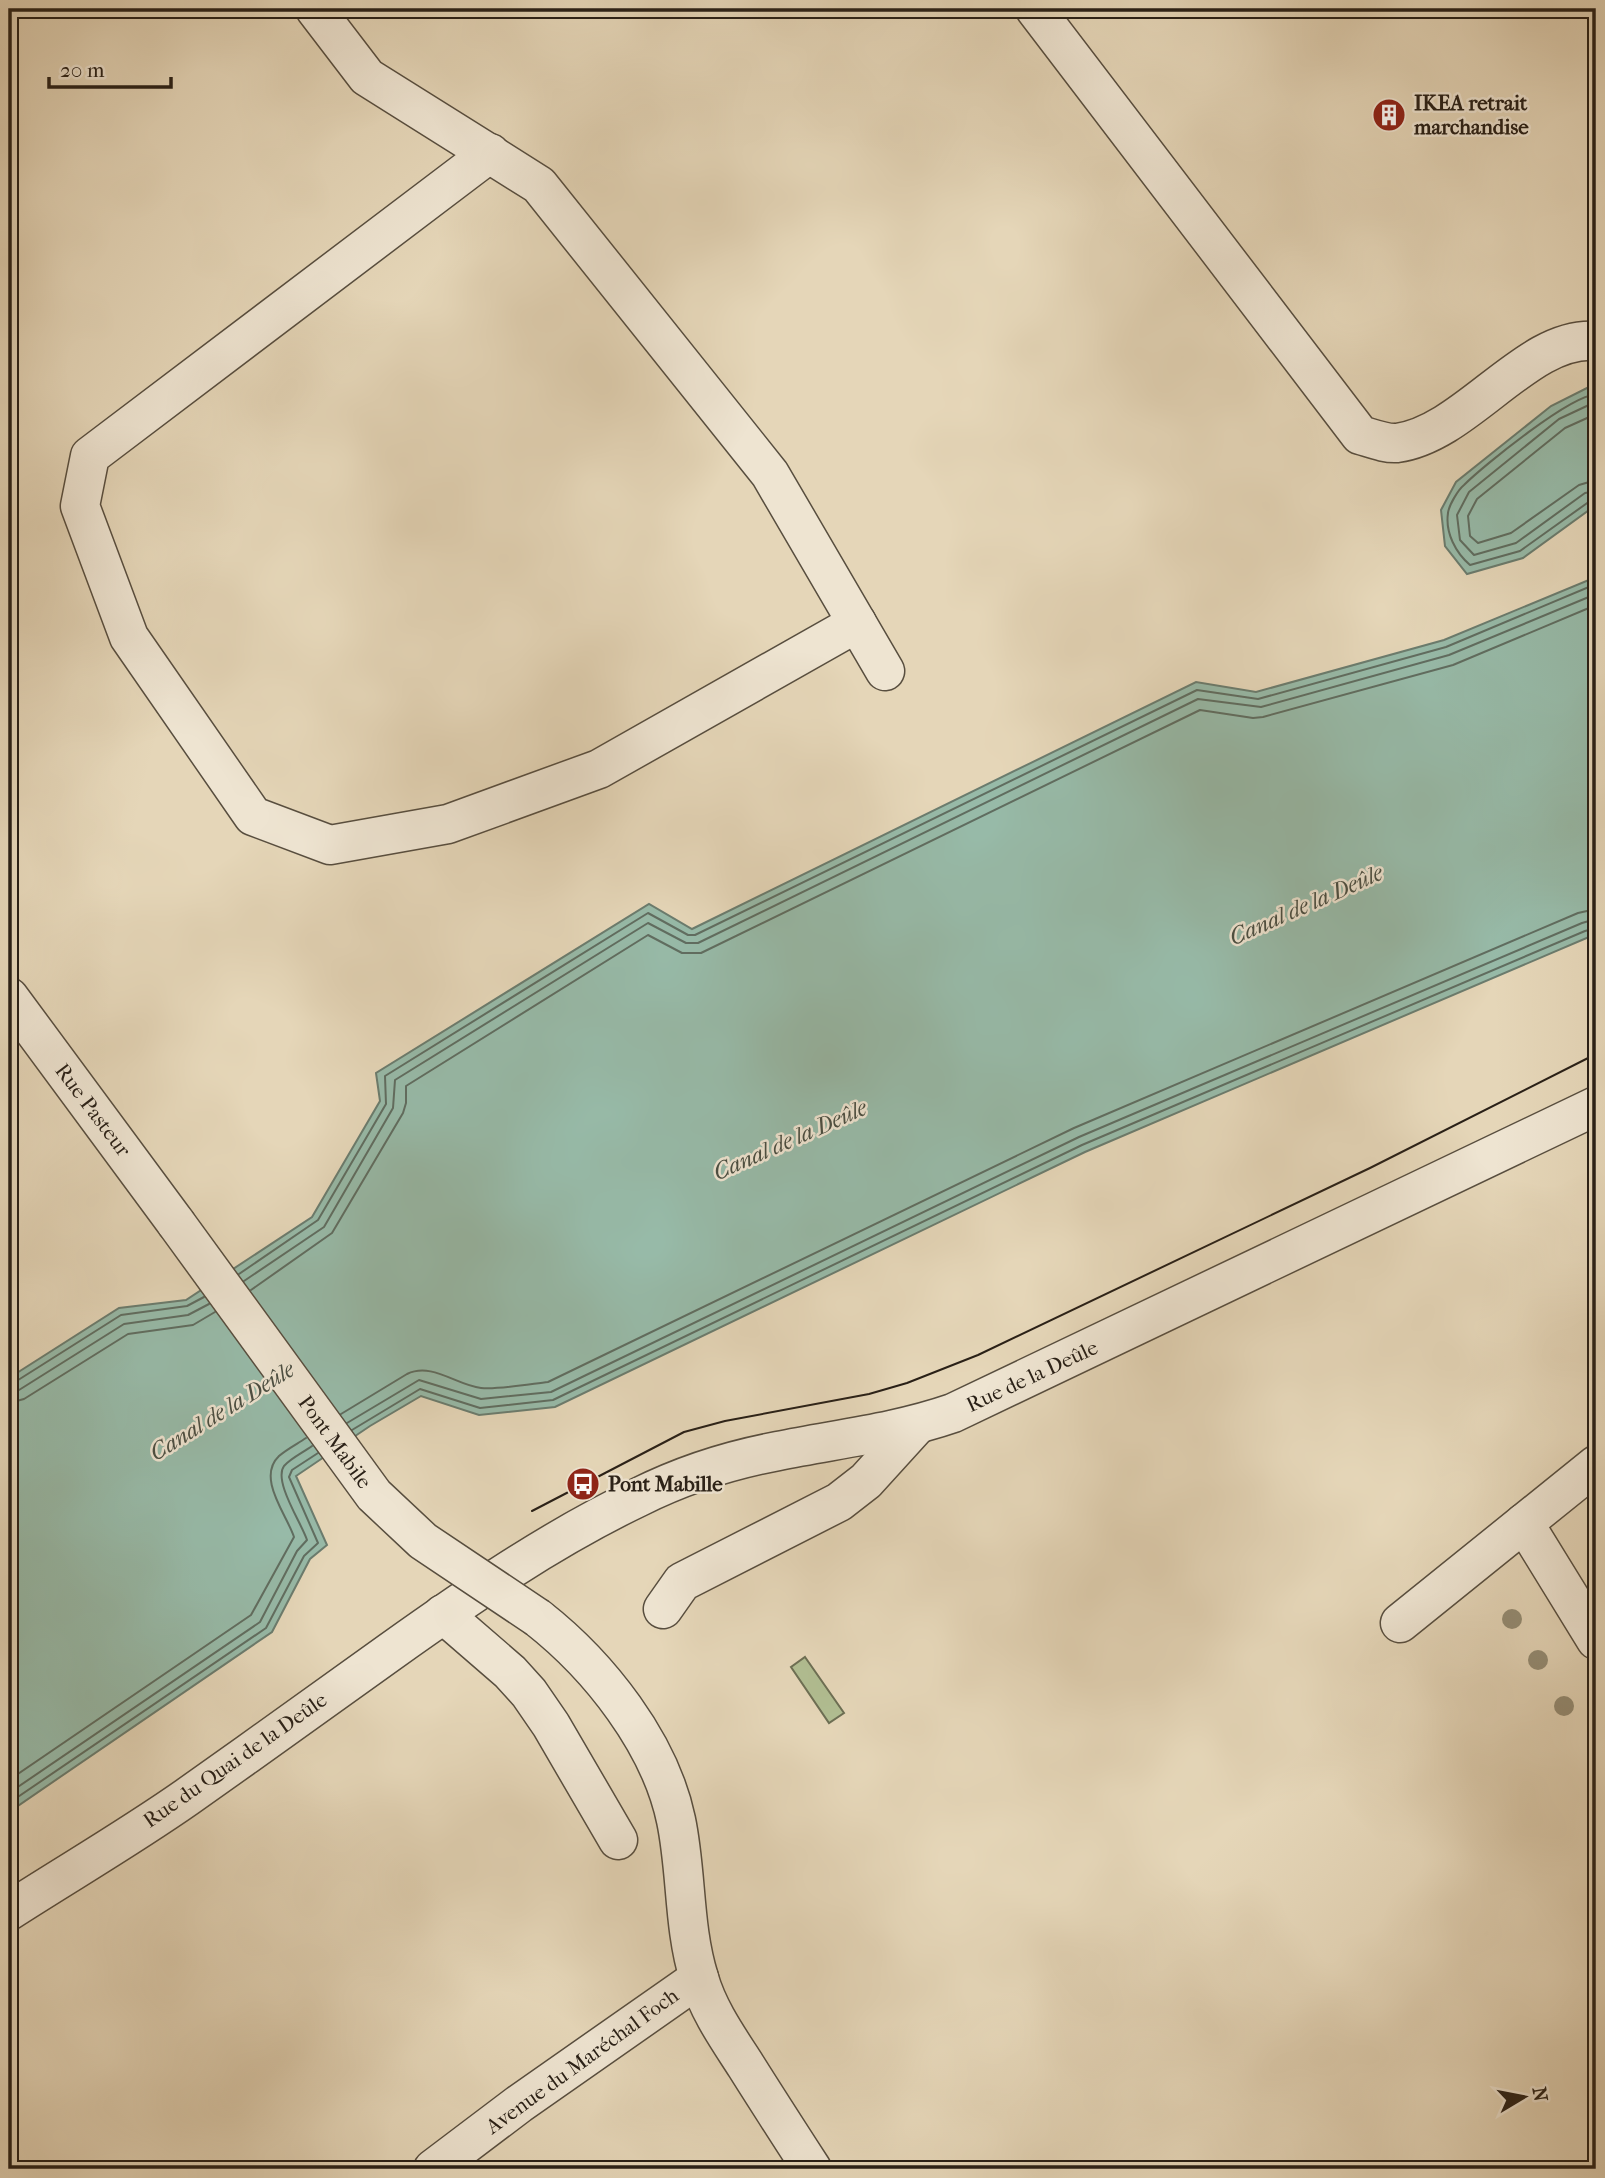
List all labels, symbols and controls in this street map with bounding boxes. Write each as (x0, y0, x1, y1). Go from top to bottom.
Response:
scale bar (49, 46, 172, 90)
text: 20 m (60, 58, 105, 82)
place label: IKEA retrait marchandise (1413, 91, 1529, 139)
building icon: IKEA retrait marchandise (1370, 96, 1408, 134)
water label: Canal de la Deûle (1225, 859, 1388, 951)
street label: Rue Pasteur (50, 1059, 136, 1161)
water label: Canal de la Deûle (709, 1094, 872, 1186)
street label: Rue de la Deûle (962, 1335, 1102, 1417)
water label: Canal de la Deûle (145, 1355, 300, 1466)
street label: Pont Mabile (293, 1391, 377, 1493)
bus stop icon: Pont Mabille (564, 1465, 602, 1503)
place label: Pont Mabille (608, 1472, 723, 1496)
street label: Rue du Quai de la Deûle (139, 1688, 331, 1832)
street label: Avenue du Maréchal Foch (480, 1983, 683, 2139)
north arrow (1490, 2062, 1560, 2132)
text: N (1528, 2085, 1552, 2104)

